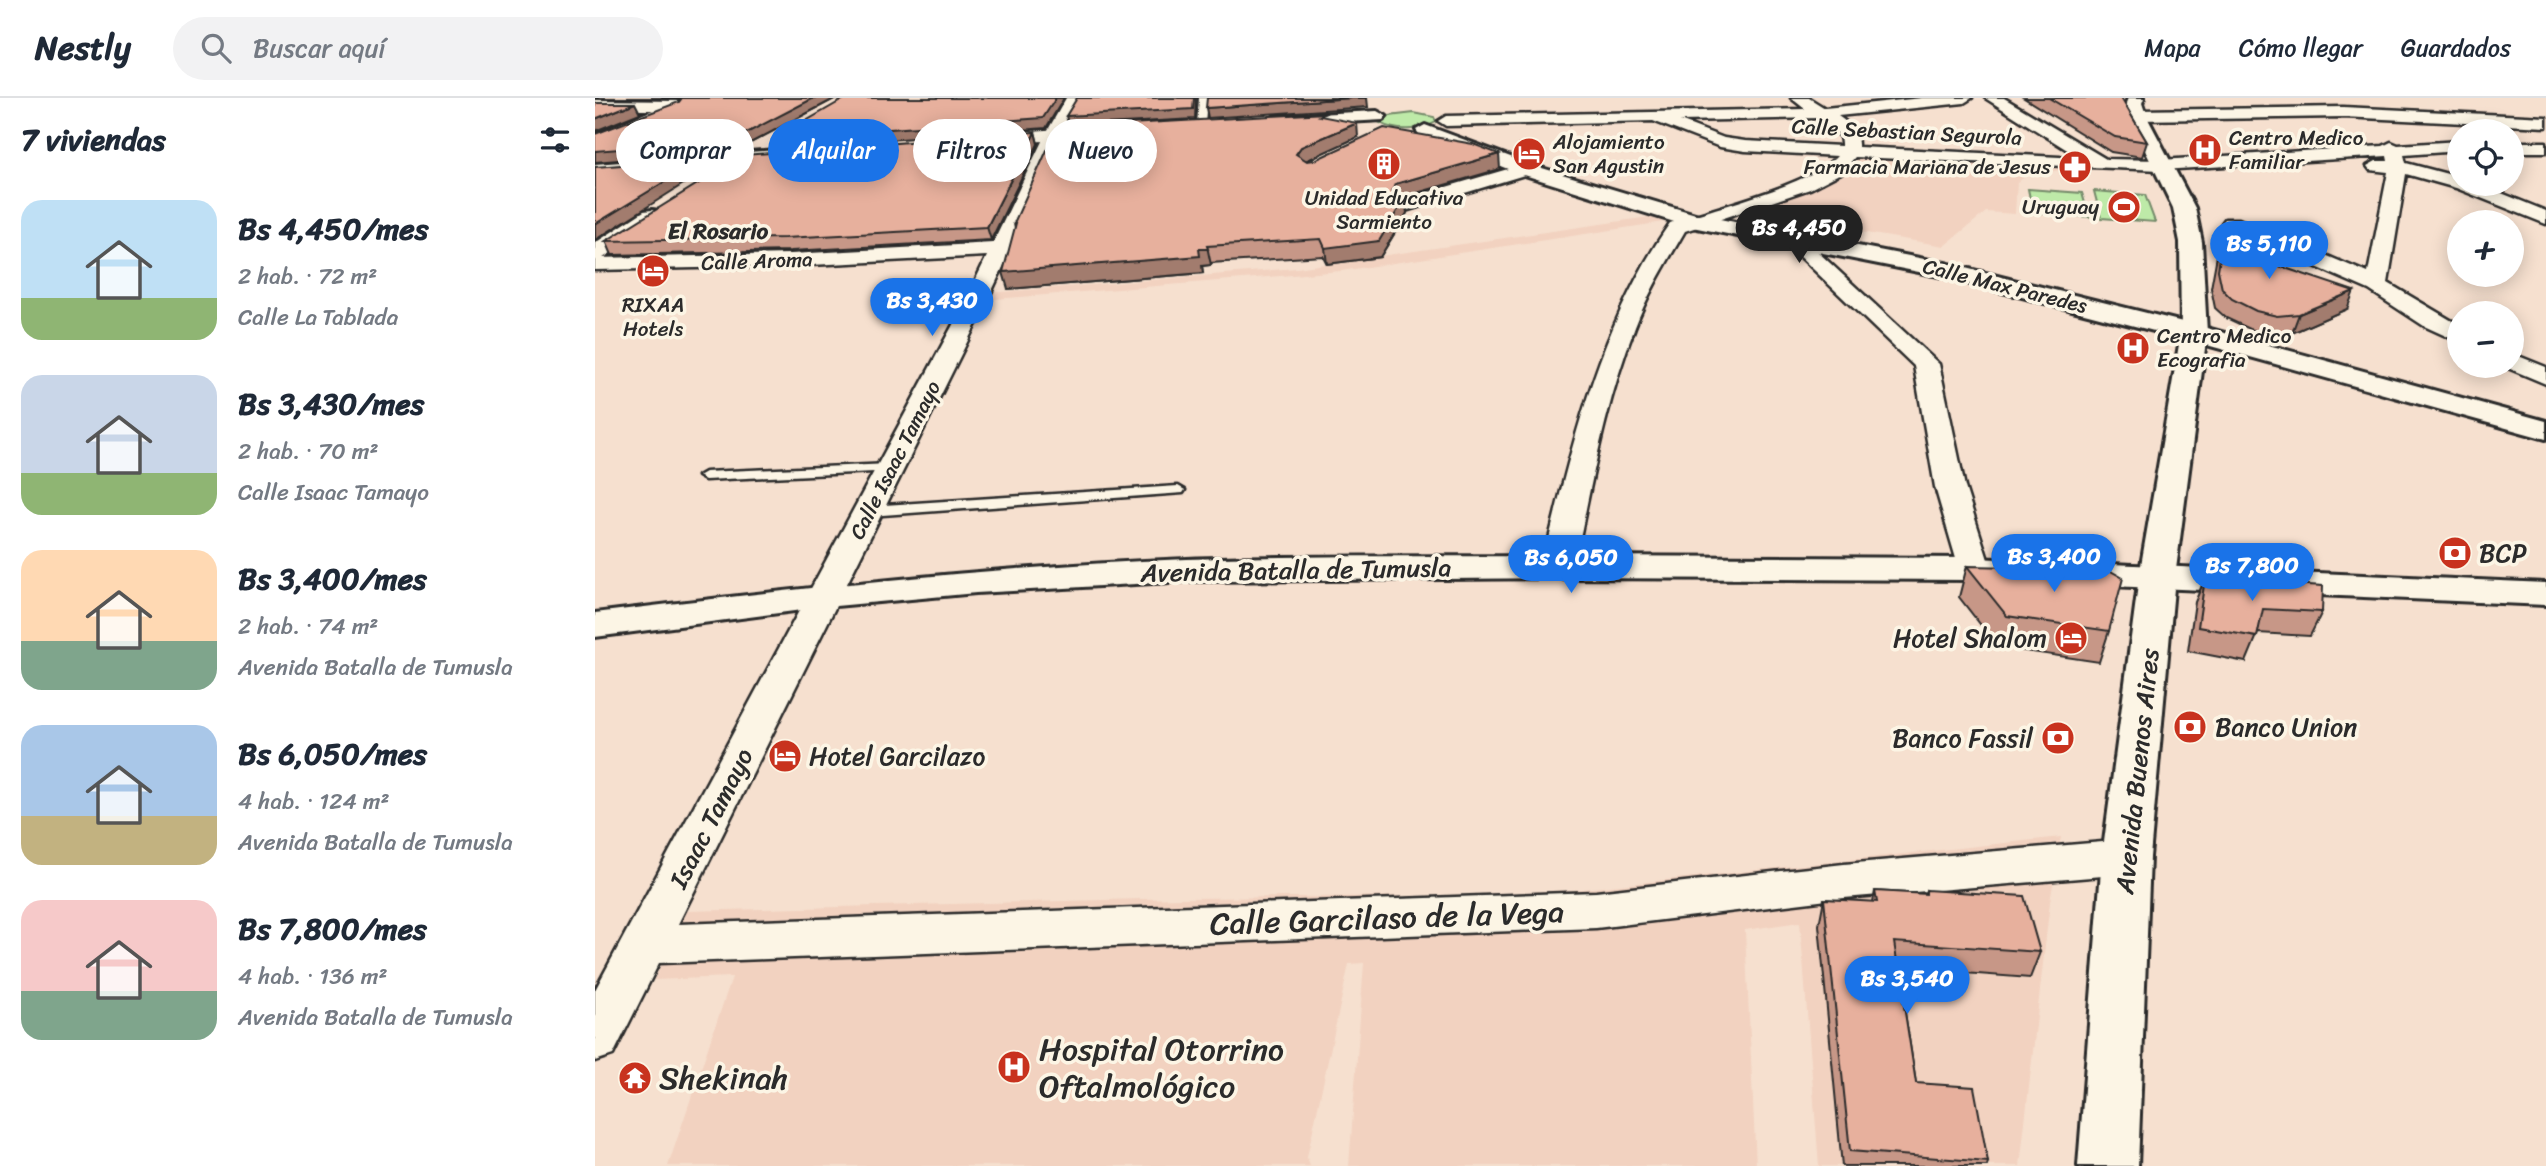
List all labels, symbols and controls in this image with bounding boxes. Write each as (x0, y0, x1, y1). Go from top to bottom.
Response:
search box (173, 17, 663, 80)
text: Nestly (35, 19, 131, 77)
text: Buscar aquí (253, 25, 386, 71)
text: Mapa (2144, 27, 2201, 69)
text: Cómo llegar (2239, 27, 2363, 69)
text: Guardados (2401, 27, 2511, 69)
icon: search (197, 29, 235, 67)
street label: Calle Sebastian Segurola (1791, 107, 2023, 157)
text: 7 viviendas (21, 113, 166, 167)
chip: Comprar (616, 119, 754, 182)
chip: Alquilar (768, 119, 899, 182)
chip: Filtros (913, 119, 1031, 182)
chip: Nuevo (1045, 119, 1157, 182)
place label: Centro Medico Familiar (2229, 119, 2364, 181)
map controls (2447, 119, 2524, 378)
button: locate (2447, 119, 2524, 196)
icon: filters (536, 121, 574, 159)
place label: Alojamiento San Agustin (1552, 123, 1665, 185)
hospital icon: Centro Medico Familiar (2186, 131, 2224, 169)
hotel icon: Alojamiento San Agustin (1510, 135, 1548, 173)
building icon: Unidad Educativa Sarmiento (1365, 145, 1403, 183)
place label: Farmacia Mariana de Jesus (1804, 148, 2051, 186)
pharmacy icon: Farmacia Mariana de Jesus (2056, 148, 2094, 186)
place label: Unidad Educativa Sarmiento (1305, 179, 1464, 241)
place label: Uruguay (2022, 188, 2099, 226)
sports icon: Uruguay (2105, 188, 2143, 226)
text: Bs 4,450/mes (238, 202, 429, 256)
pin: Bs 4,450 (1727, 206, 1871, 265)
text: Bs 4,450 (1752, 207, 1846, 248)
button: + (2447, 210, 2524, 287)
district label: El Rosario (668, 211, 769, 252)
pin: Bs 5,110 (2197, 222, 2341, 281)
text: Bs 5,110 (2226, 223, 2312, 264)
icon: home (77, 228, 161, 312)
street label: Calle Aroma (701, 240, 814, 282)
street label: Calle Max Paredes (1919, 247, 2092, 325)
hotel icon: RIXAA Hotels (634, 252, 672, 290)
text: 2 hab. · 72 m² (238, 256, 377, 297)
pin: Bs 3,430 (860, 278, 1004, 338)
text: Bs 3,430 (886, 280, 978, 321)
place label: RIXAA Hotels (622, 286, 684, 348)
text: Calle La Tablada (238, 297, 398, 338)
button: − (2447, 301, 2524, 378)
place label: Centro Medico Ecografia (2157, 317, 2292, 379)
hospital icon: Centro Medico Ecografia (2114, 329, 2152, 367)
street label: Calle Isaac Tamayo (839, 373, 952, 546)
text: Bs 3,430/mes (238, 377, 424, 431)
icon: home (77, 403, 161, 487)
text: 2 hab. · 70 m² (238, 431, 379, 472)
text: Calle Isaac Tamayo (238, 472, 429, 513)
place label: BCP (2479, 530, 2527, 576)
pin: Bs 3,400 (1982, 534, 2126, 594)
bank icon: BCP (2436, 534, 2474, 572)
pin: Bs 6,050 (1499, 536, 1643, 595)
text: Bs 3,400 (2007, 536, 2101, 577)
text: Bs 6,050 (1524, 537, 1618, 578)
street label: Avenida Batalla de Tumusla (1139, 544, 1452, 596)
pin: Bs 7,800 (2180, 544, 2324, 603)
text: Bs 7,800 (2205, 545, 2299, 586)
text: Bs 3,400/mes (238, 552, 427, 606)
icon: home (77, 578, 161, 662)
text: 2 hab. · 74 m² (238, 606, 378, 647)
place label: Hotel Shalom (1893, 615, 2047, 661)
hotel icon: Hotel Shalom (2052, 619, 2090, 657)
street label: Avenida Buenos Aires (2101, 645, 2173, 897)
text: Avenida Batalla de Tumusla (238, 647, 513, 688)
place label: Banco Union (2215, 704, 2357, 750)
bank icon: Banco Union (2171, 708, 2209, 746)
place label: Banco Fassil (1892, 715, 2034, 761)
bank icon: Banco Fassil (2039, 719, 2077, 757)
text: Bs 6,050/mes (238, 727, 427, 781)
place label: Hotel Garcilazo (809, 733, 985, 779)
hotel icon: Hotel Garcilazo (766, 737, 804, 775)
street label: Isaac Tamayo (655, 739, 766, 897)
icon: home (77, 753, 161, 837)
text: 4 hab. · 124 m² (238, 781, 390, 822)
text: Avenida Batalla de Tumusla (238, 822, 513, 863)
street label: Calle Garcilaso de la Vega (1209, 883, 1565, 953)
text: Bs 7,800/mes (238, 902, 427, 956)
icon: home (77, 928, 161, 1012)
text: 4 hab. · 136 m² (238, 956, 388, 997)
pin: Bs 3,540 (1835, 956, 1979, 1016)
text: Bs 3,540 (1861, 958, 1953, 999)
text: Avenida Batalla de Tumusla (238, 997, 513, 1038)
place label: Hospital Otorrino Oftalmológico (1039, 1021, 1284, 1115)
hospital icon: Hospital Otorrino Oftalmológico (995, 1048, 1033, 1086)
place label: Shekinah (659, 1050, 788, 1107)
temple icon: Shekinah (616, 1059, 654, 1097)

